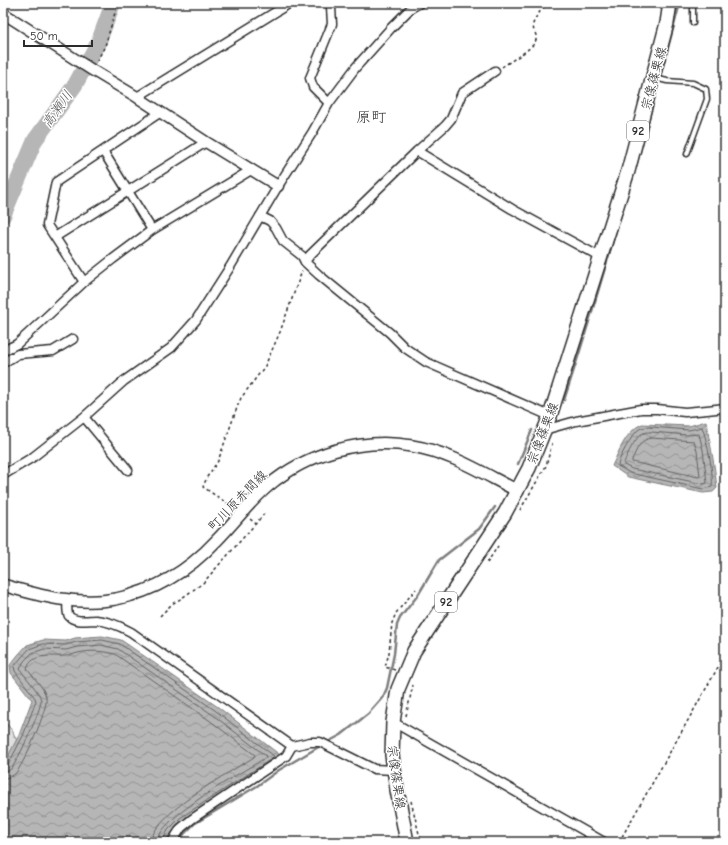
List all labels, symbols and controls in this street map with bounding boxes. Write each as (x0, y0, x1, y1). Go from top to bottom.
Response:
scale bar (24, 22, 92, 48)
text: 50 m (30, 29, 58, 43)
street label: 宗像篠栗線 (638, 44, 669, 111)
water label: 高瀬川 (38, 87, 76, 131)
district label: 原町 (356, 108, 387, 126)
road number: 92 (627, 121, 649, 141)
street label: 宗像篠栗線 (524, 399, 561, 466)
street label: 町川原赤間線 (205, 466, 271, 534)
road number: 92 (435, 592, 457, 612)
street label: 宗像篠栗線 (385, 744, 409, 811)

